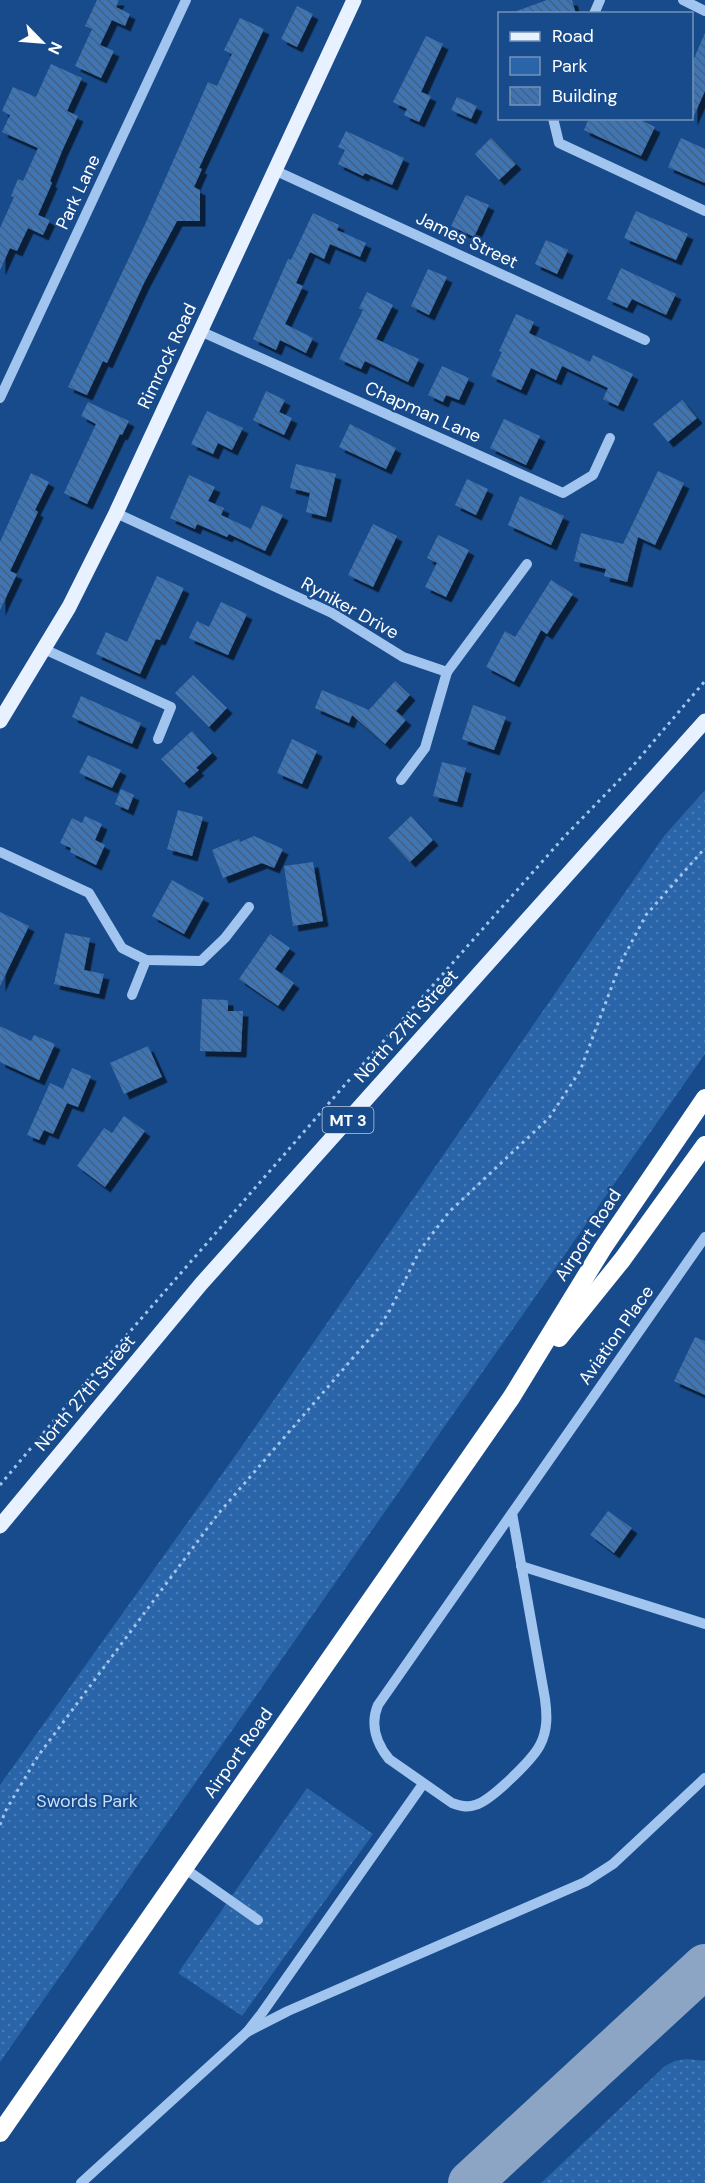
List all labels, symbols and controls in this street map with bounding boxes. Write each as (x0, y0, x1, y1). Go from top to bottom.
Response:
north arrow (12, 12, 72, 72)
legend (498, 12, 693, 120)
text: Road (552, 24, 594, 48)
text: N (43, 38, 67, 58)
text: Park (552, 54, 588, 78)
text: Building (552, 84, 617, 108)
street label: Park Lane (50, 151, 106, 233)
street label: James Street (412, 206, 522, 274)
street label: Rimrock Road (132, 299, 202, 413)
street label: Chapman Lane (361, 376, 485, 448)
street label: Ryniker Drive (297, 571, 403, 645)
street label: North 27th Street (349, 964, 463, 1088)
road number: MT 3 (322, 1107, 374, 1133)
street label: Airport Road (549, 1184, 627, 1286)
street label: Aviation Place (573, 1280, 659, 1390)
street label: North 27th Street (29, 1330, 141, 1456)
street label: Airport Road (198, 1703, 278, 1803)
park label: Swords Park (36, 1789, 138, 1813)

